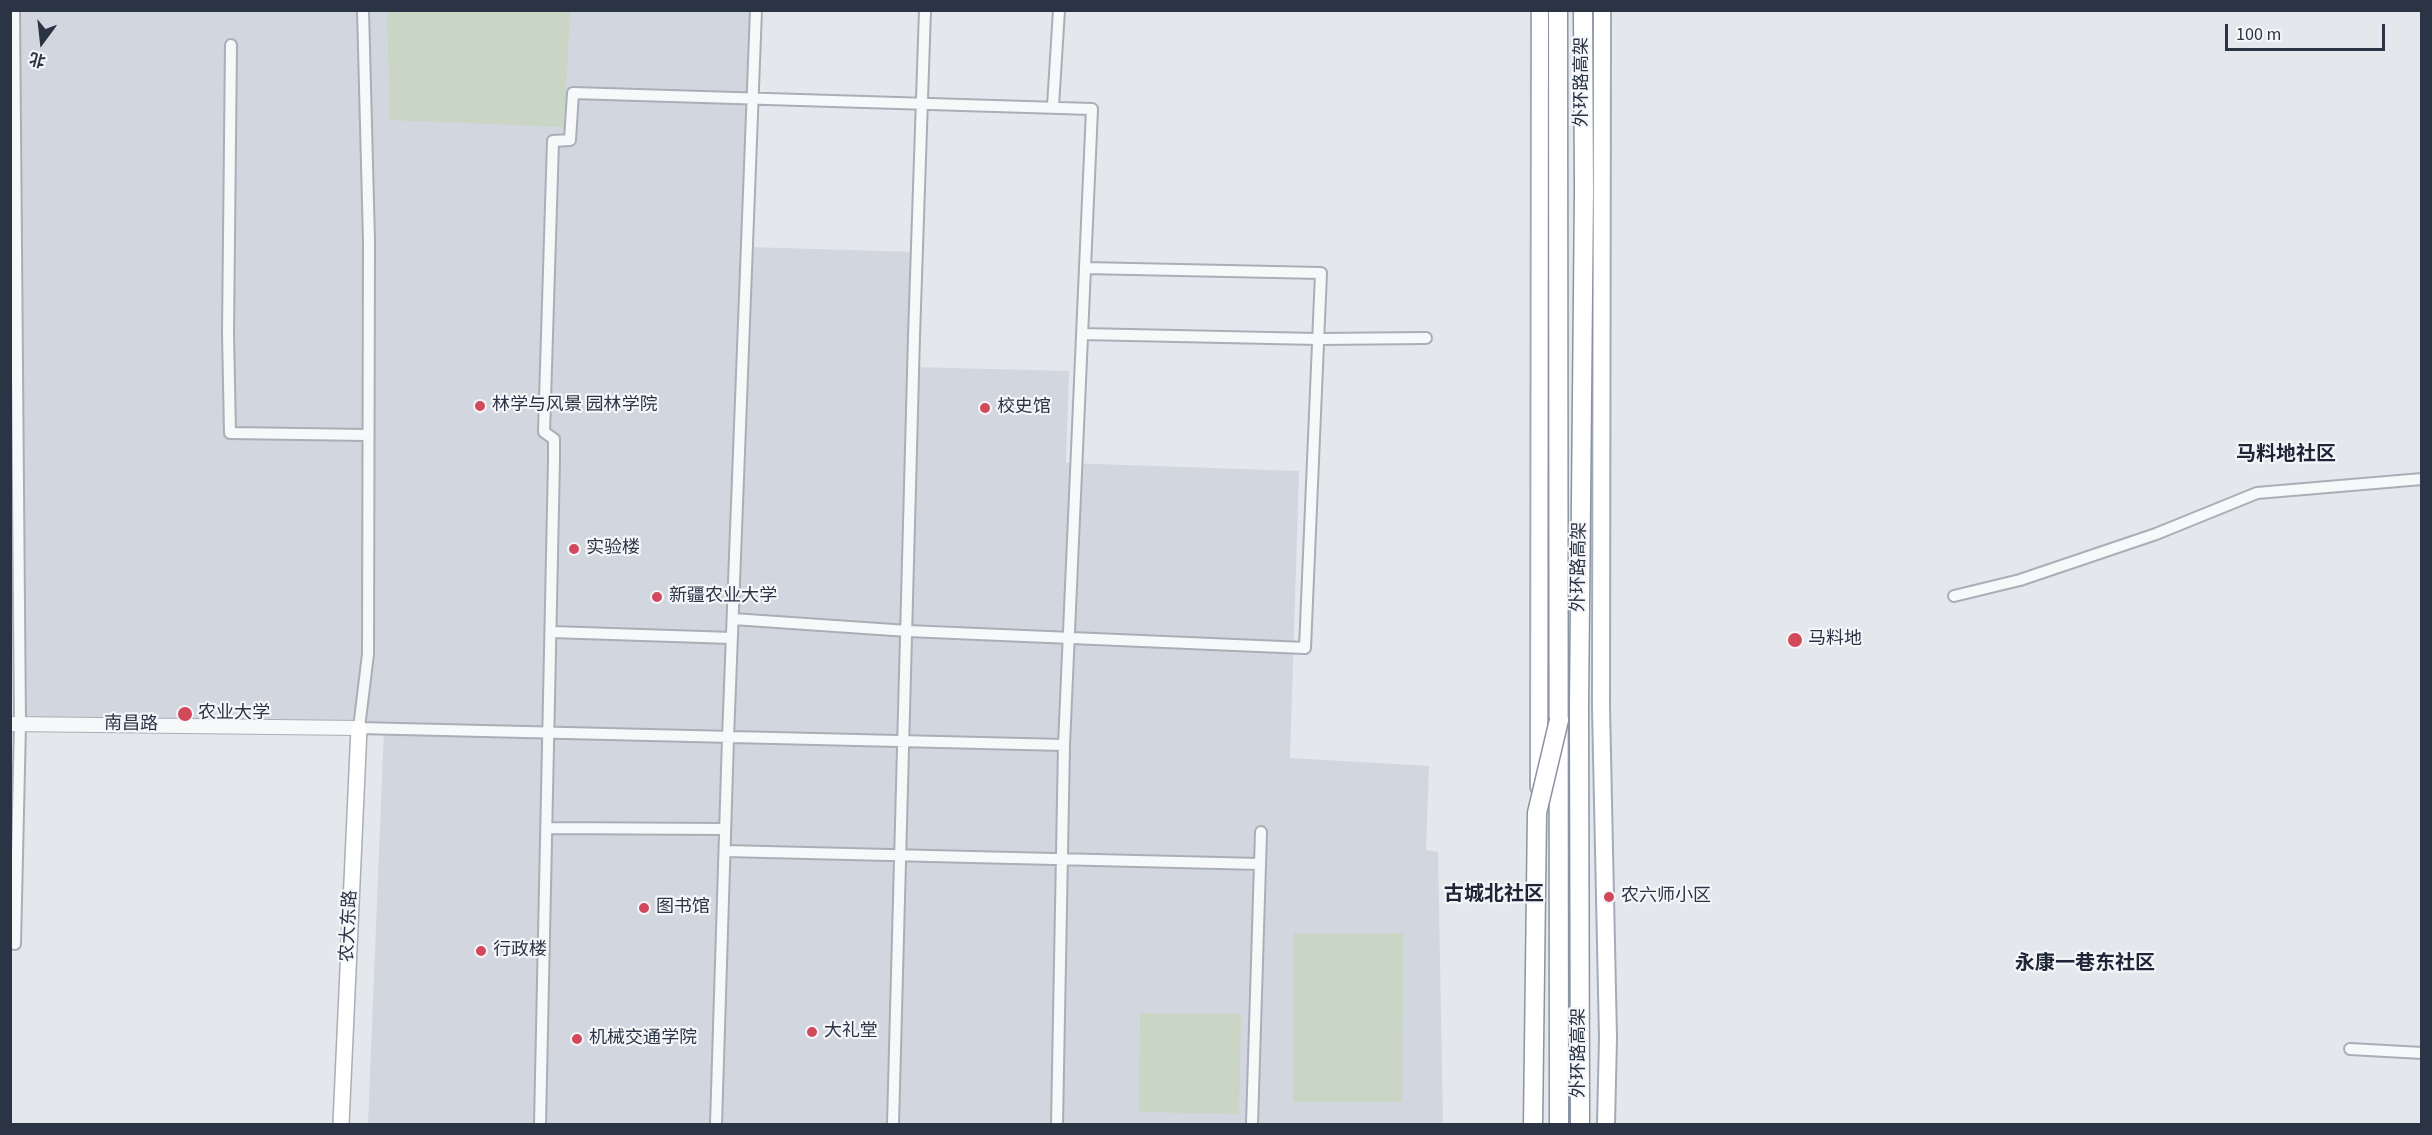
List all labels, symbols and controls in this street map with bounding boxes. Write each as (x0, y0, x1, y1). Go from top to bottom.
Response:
north arrow (12, 12, 72, 72)
scale bar (2228, 12, 2388, 50)
text: 100 m (2236, 22, 2281, 47)
street label: 外环路高架 (1572, 37, 1594, 127)
text: 北 (27, 47, 48, 72)
place label: 林学与风景 园林学院 (492, 395, 658, 417)
place label: 校史馆 (997, 397, 1051, 419)
marker: 林学与风景 园林学院 (473, 399, 487, 413)
marker: 校史馆 (978, 401, 992, 415)
district label: 马料地社区 (2236, 444, 2336, 468)
street label: 外环路高架 (1568, 522, 1592, 612)
place label: 实验楼 (586, 538, 640, 560)
marker: 实验楼 (567, 542, 581, 556)
place label: 新疆农业大学 (669, 586, 777, 608)
marker: 新疆农业大学 (650, 590, 664, 604)
place label: 马料地 (1808, 629, 1862, 651)
marker: 马料地 (1786, 631, 1804, 649)
place label: 农业大学 (198, 703, 270, 725)
marker: 农业大学 (176, 705, 194, 723)
street label: 南昌路 (104, 714, 158, 736)
district label: 古城北社区 (1444, 884, 1544, 908)
place label: 农六师小区 (1621, 886, 1711, 908)
street label: 农大东路 (337, 889, 363, 963)
marker: 农六师小区 (1602, 890, 1616, 904)
place label: 图书馆 (656, 897, 710, 919)
marker: 图书馆 (637, 901, 651, 915)
place label: 行政楼 (493, 940, 547, 962)
marker: 行政楼 (474, 944, 488, 958)
district label: 永康一巷东社区 (2015, 953, 2155, 977)
street label: 外环路高架 (1569, 1008, 1591, 1098)
place label: 大礼堂 (824, 1021, 878, 1043)
marker: 大礼堂 (805, 1025, 819, 1039)
place label: 机械交通学院 (589, 1028, 697, 1050)
marker: 机械交通学院 (570, 1032, 584, 1046)

